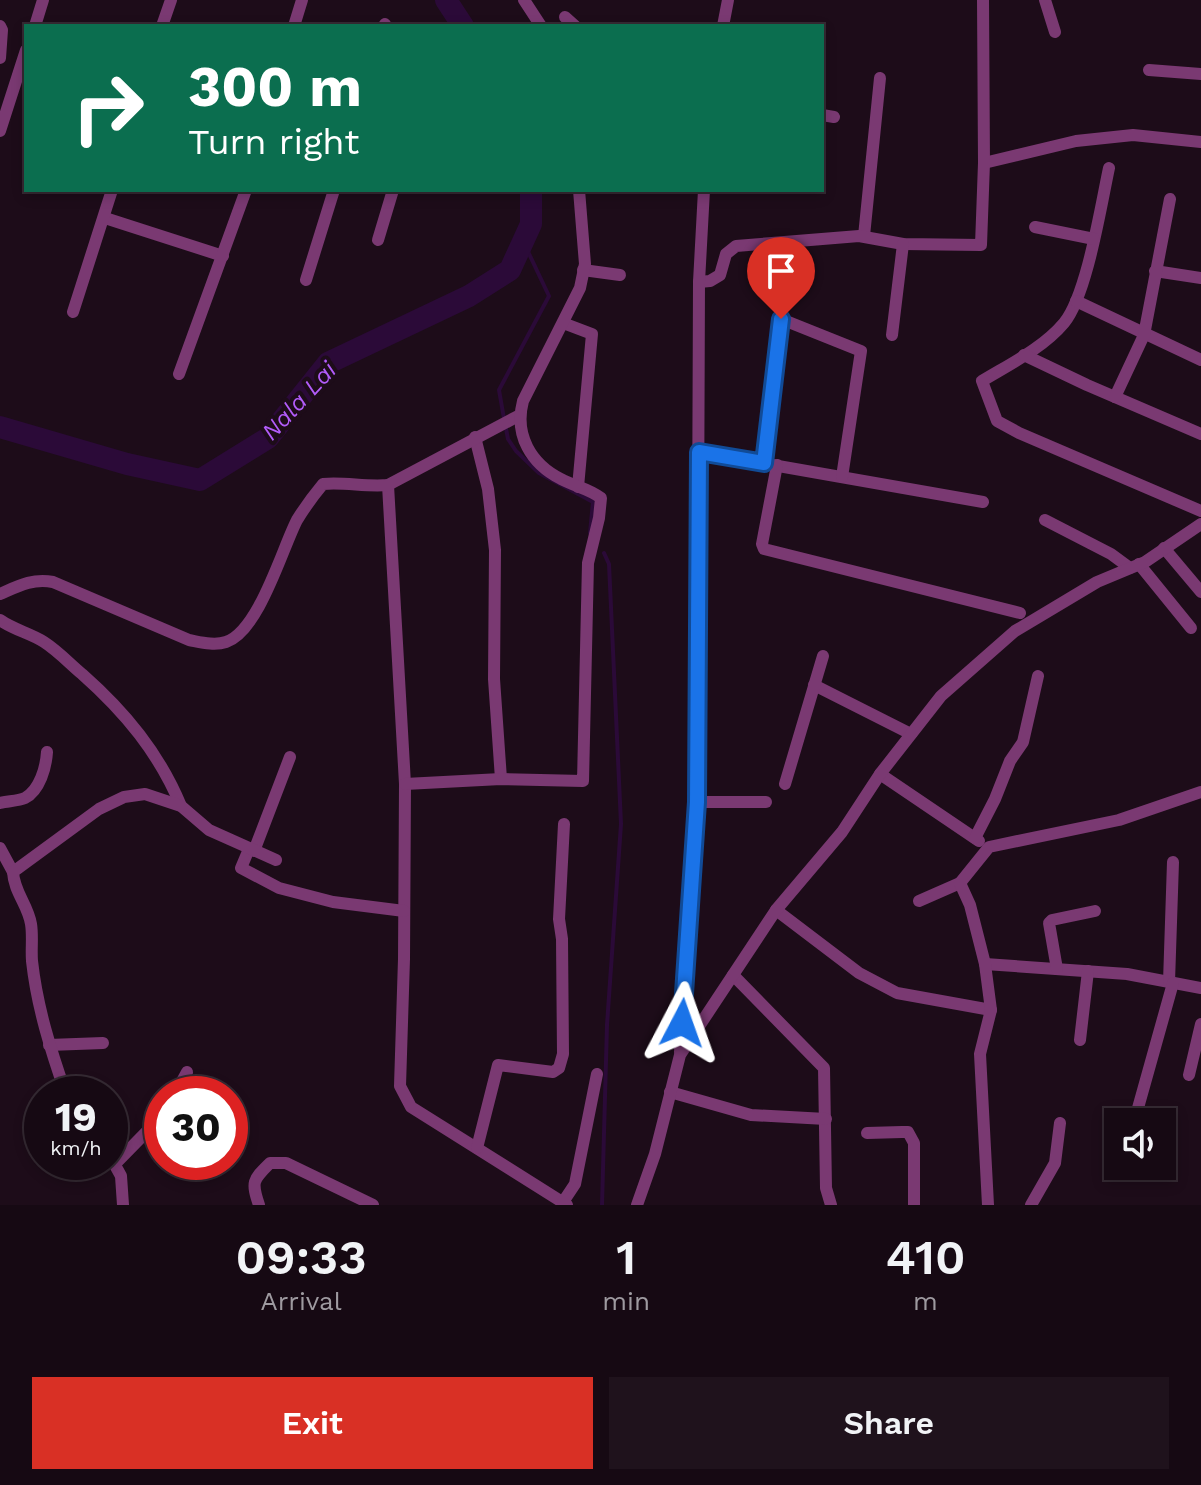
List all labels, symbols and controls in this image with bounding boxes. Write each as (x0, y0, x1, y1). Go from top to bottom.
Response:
text: 300 m (188, 54, 362, 120)
icon: right (56, 56, 160, 160)
text: Turn right (188, 121, 359, 163)
pin (747, 237, 815, 319)
icon: arrive (759, 249, 803, 293)
water label: Nala Lai (256, 356, 343, 446)
position arrow (640, 981, 724, 1065)
speed limit sign: 30 (144, 1076, 248, 1180)
text: 19 (55, 1094, 97, 1141)
map controls (1104, 1108, 1176, 1180)
button: sound (1104, 1108, 1176, 1180)
text: km/h (50, 1136, 102, 1160)
text: 09:33 (236, 1229, 367, 1286)
text: 1 (616, 1229, 636, 1286)
text: 410 (886, 1229, 965, 1286)
text: Arrival (261, 1286, 342, 1316)
text: min (602, 1286, 650, 1316)
text: m (913, 1286, 938, 1316)
button: Exit (32, 1377, 593, 1469)
button: Share (609, 1377, 1169, 1469)

